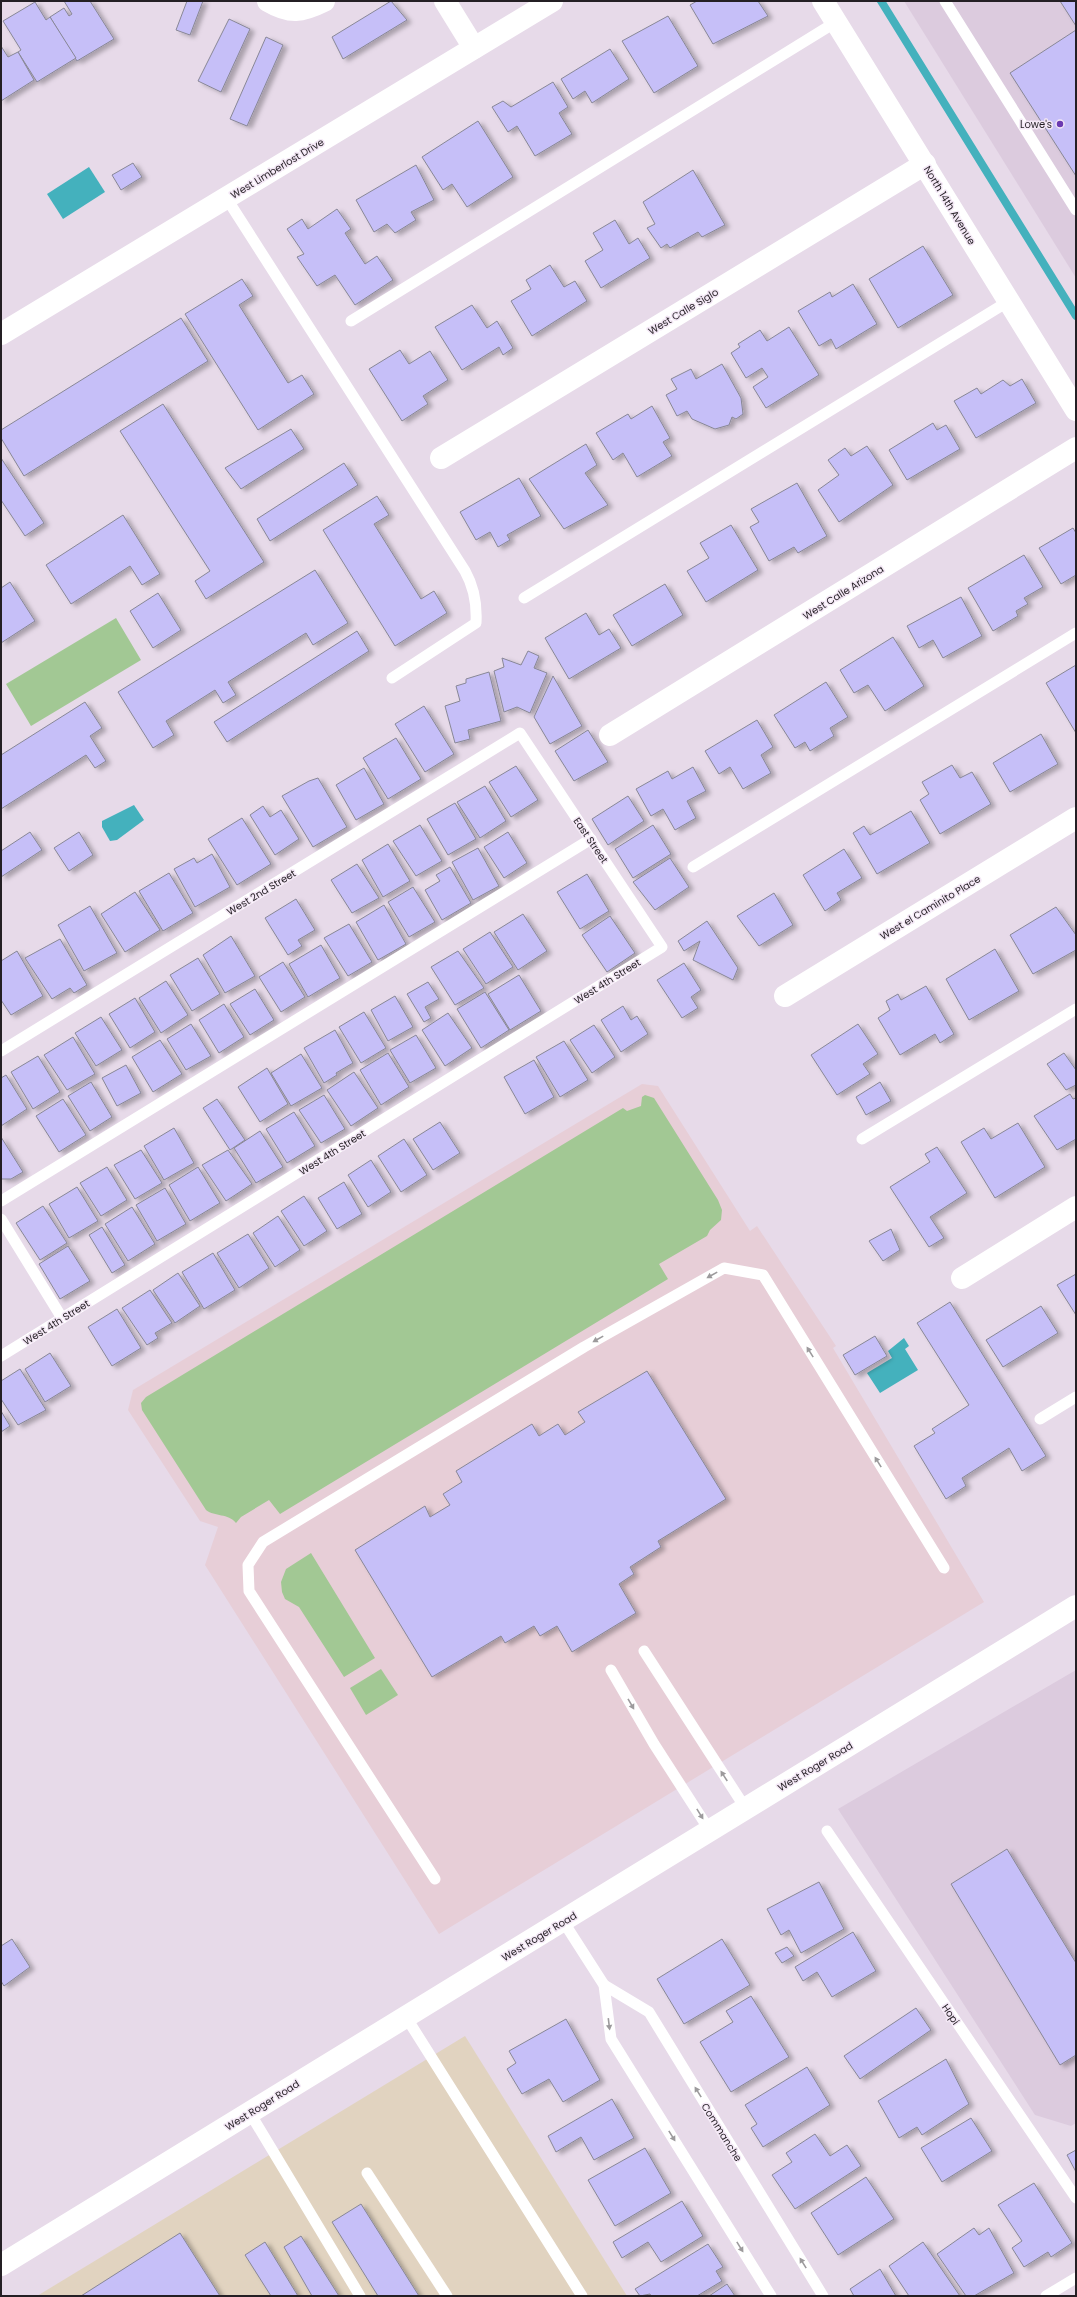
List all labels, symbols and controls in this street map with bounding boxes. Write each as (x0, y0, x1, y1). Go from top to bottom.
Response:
place label: Lowe's (1020, 117, 1052, 132)
marker: Lowe's (1055, 119, 1065, 129)
street label: West Limberlost Drive (228, 135, 327, 202)
street label: North 14th Avenue (920, 163, 979, 248)
street label: West Calle Siglo (645, 284, 721, 338)
street label: West Calle Arizona (800, 561, 887, 623)
street label: East Street (570, 814, 612, 867)
street label: West 2nd Street (224, 866, 299, 919)
street label: West el Caminito Place (877, 871, 983, 943)
street label: West 4th Street (571, 955, 644, 1008)
street label: West 4th Street (296, 1126, 369, 1179)
one-way arrow (706, 1272, 718, 1278)
street label: West 4th Street (20, 1296, 93, 1349)
one-way arrow (592, 1335, 604, 1342)
one-way arrow (807, 1346, 814, 1358)
one-way arrow (875, 1456, 882, 1468)
one-way arrow (627, 1699, 635, 1709)
street label: West Roger Road (775, 1738, 856, 1795)
one-way arrow (721, 1770, 728, 1782)
one-way arrow (696, 1809, 704, 1820)
street label: West Roger Road (499, 1908, 580, 1965)
street label: Hopi (938, 2001, 963, 2028)
one-way arrow (606, 2018, 612, 2030)
street label: West Roger Road (222, 2076, 302, 2134)
one-way arrow (694, 2087, 702, 2097)
street label: Commanche (698, 2100, 746, 2164)
one-way arrow (668, 2131, 676, 2141)
one-way arrow (737, 2241, 744, 2253)
one-way arrow (799, 2257, 806, 2269)

